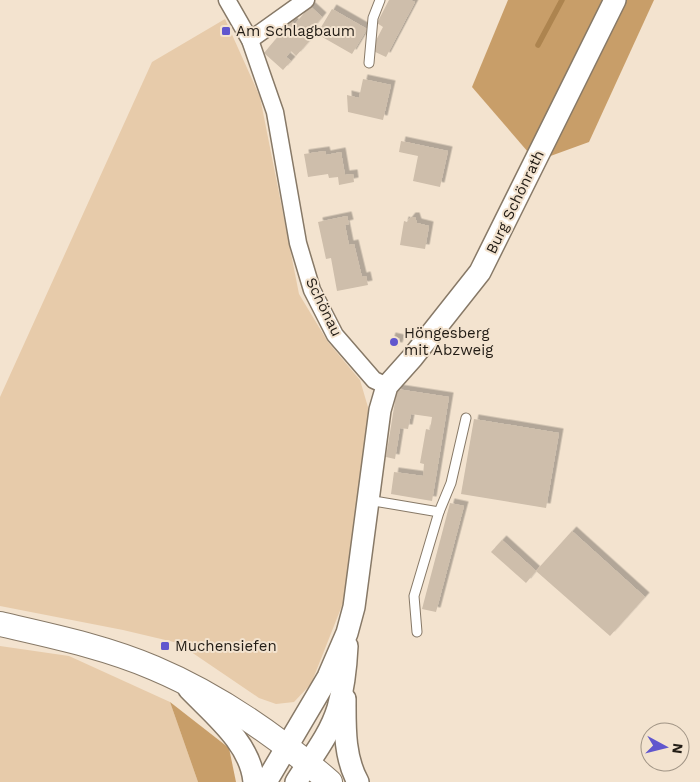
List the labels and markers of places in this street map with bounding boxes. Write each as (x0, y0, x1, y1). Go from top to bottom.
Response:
place label: Am Schlagbaum (236, 22, 355, 40)
marker: Am Schlagbaum (220, 25, 232, 37)
place label: Höngesberg mit Abzweig (404, 324, 493, 359)
marker: Höngesberg mit Abzweig (388, 336, 400, 348)
place label: Muchensiefen (175, 637, 277, 655)
marker: Muchensiefen (159, 640, 171, 652)

